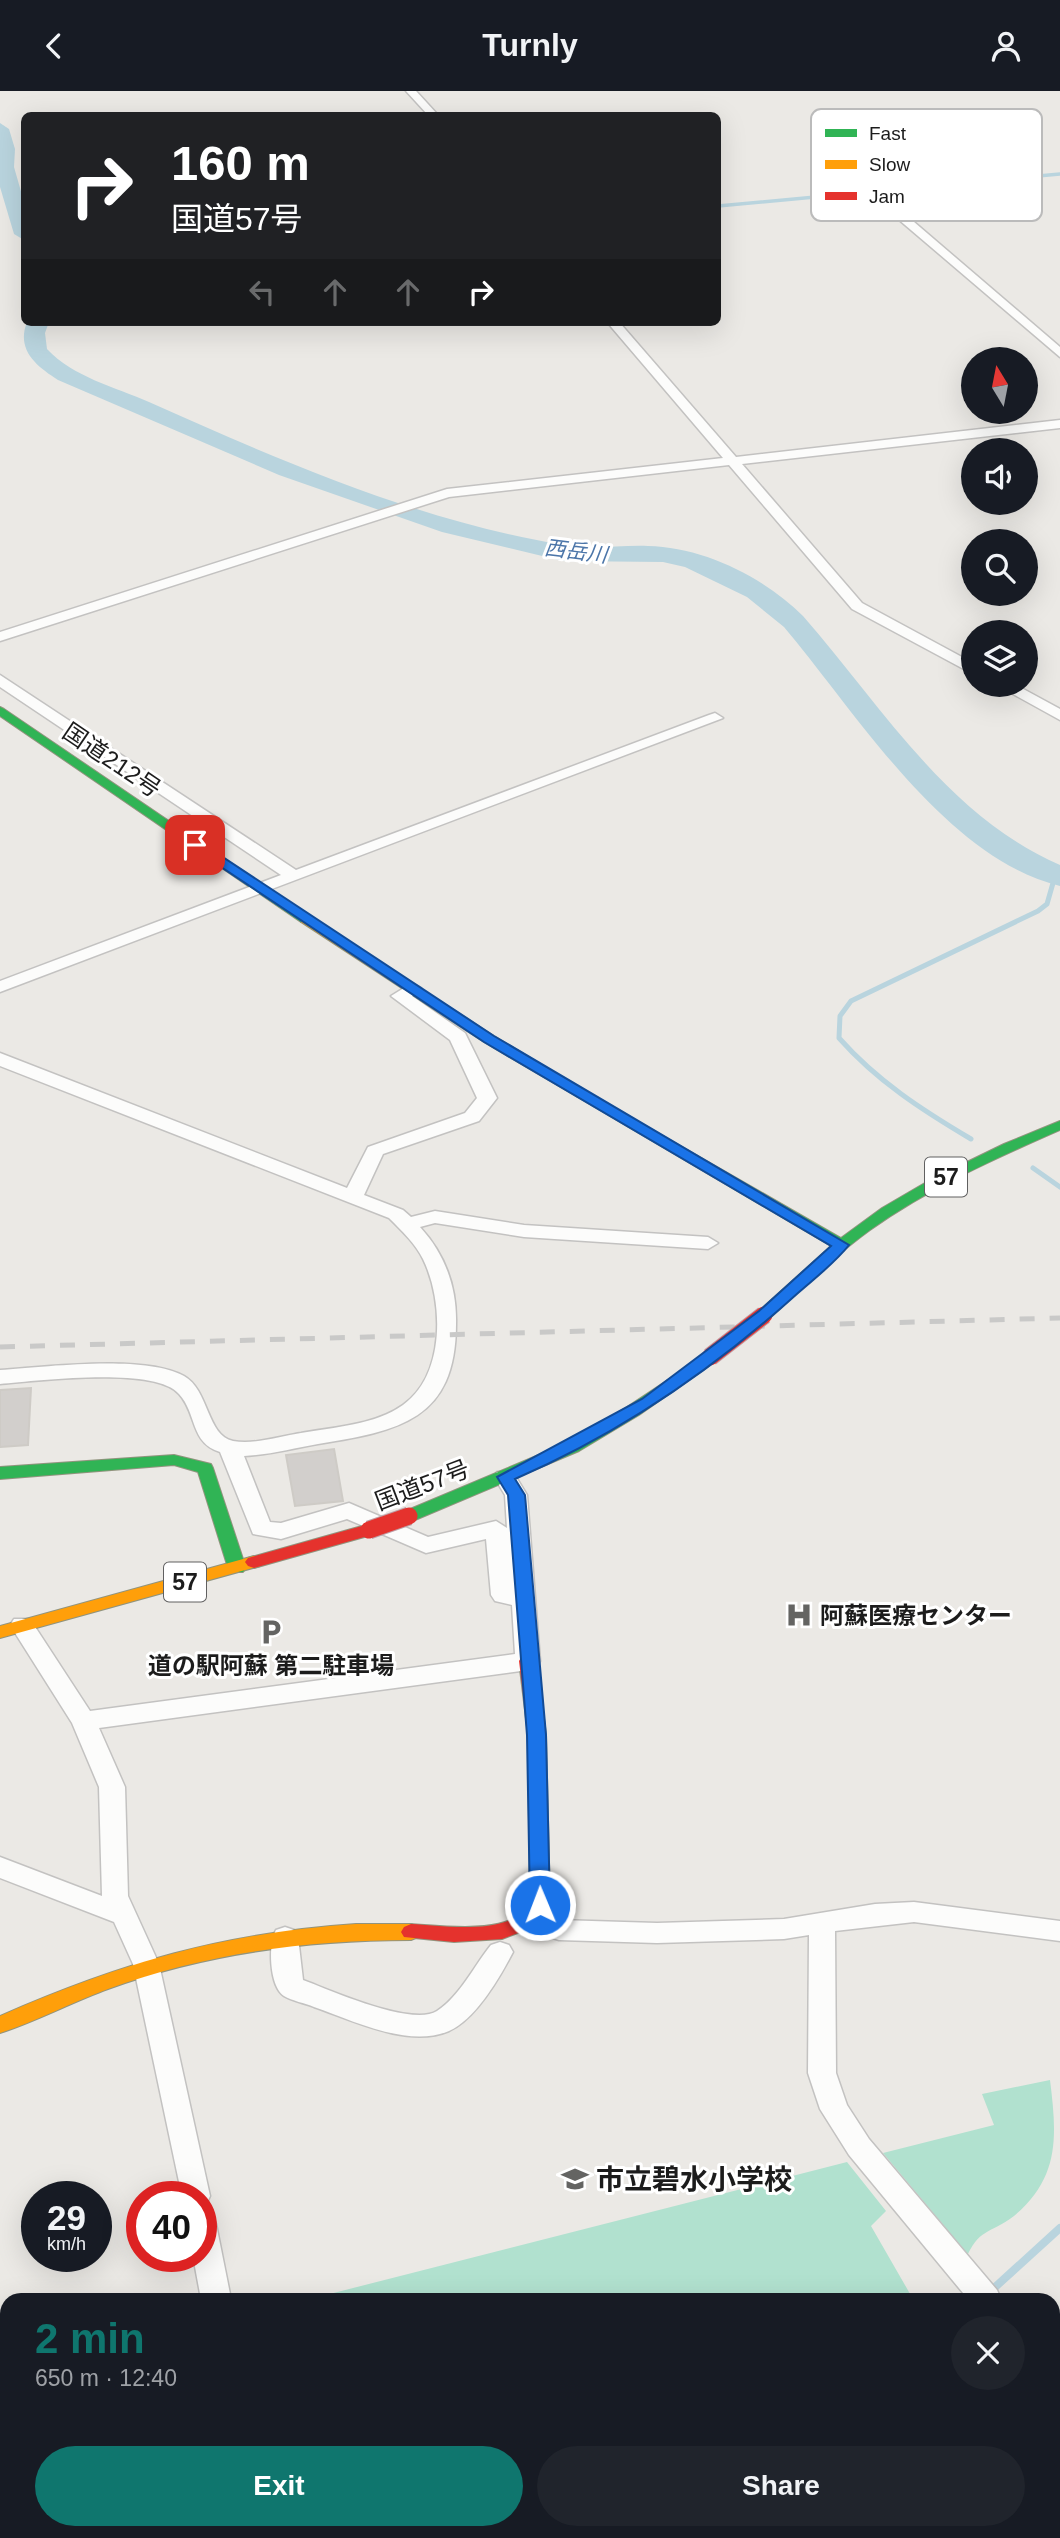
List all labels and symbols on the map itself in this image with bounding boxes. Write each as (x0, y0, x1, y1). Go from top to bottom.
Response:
legend (811, 109, 1042, 221)
text: Fast (869, 123, 907, 144)
text: Slow (869, 154, 910, 175)
text: Jam (869, 186, 905, 207)
north arrow (961, 347, 1038, 423)
water label: 西岳川 (543, 536, 611, 566)
street label: 国道212号 (58, 717, 166, 803)
pin (165, 815, 225, 875)
road number: 57 (925, 1157, 967, 1197)
street label: 国道57号 (371, 1455, 473, 1515)
road number: 57 (164, 1563, 206, 1601)
hospital icon: 阿蘇医療センター (784, 1600, 814, 1630)
place label: 阿蘇医療センター (820, 1602, 1012, 1629)
parking icon: 道の駅阿蘇 第二駐車場 (256, 1617, 286, 1647)
place label: 道の駅阿蘇 第二駐車場 (148, 1652, 394, 1679)
position arrow (503, 1868, 577, 1942)
school or university icon: 市立碧水小学校 (560, 2164, 590, 2194)
place label: 市立碧水小学校 (596, 2164, 792, 2195)
speed limit sign: 40 (126, 2181, 217, 2272)

